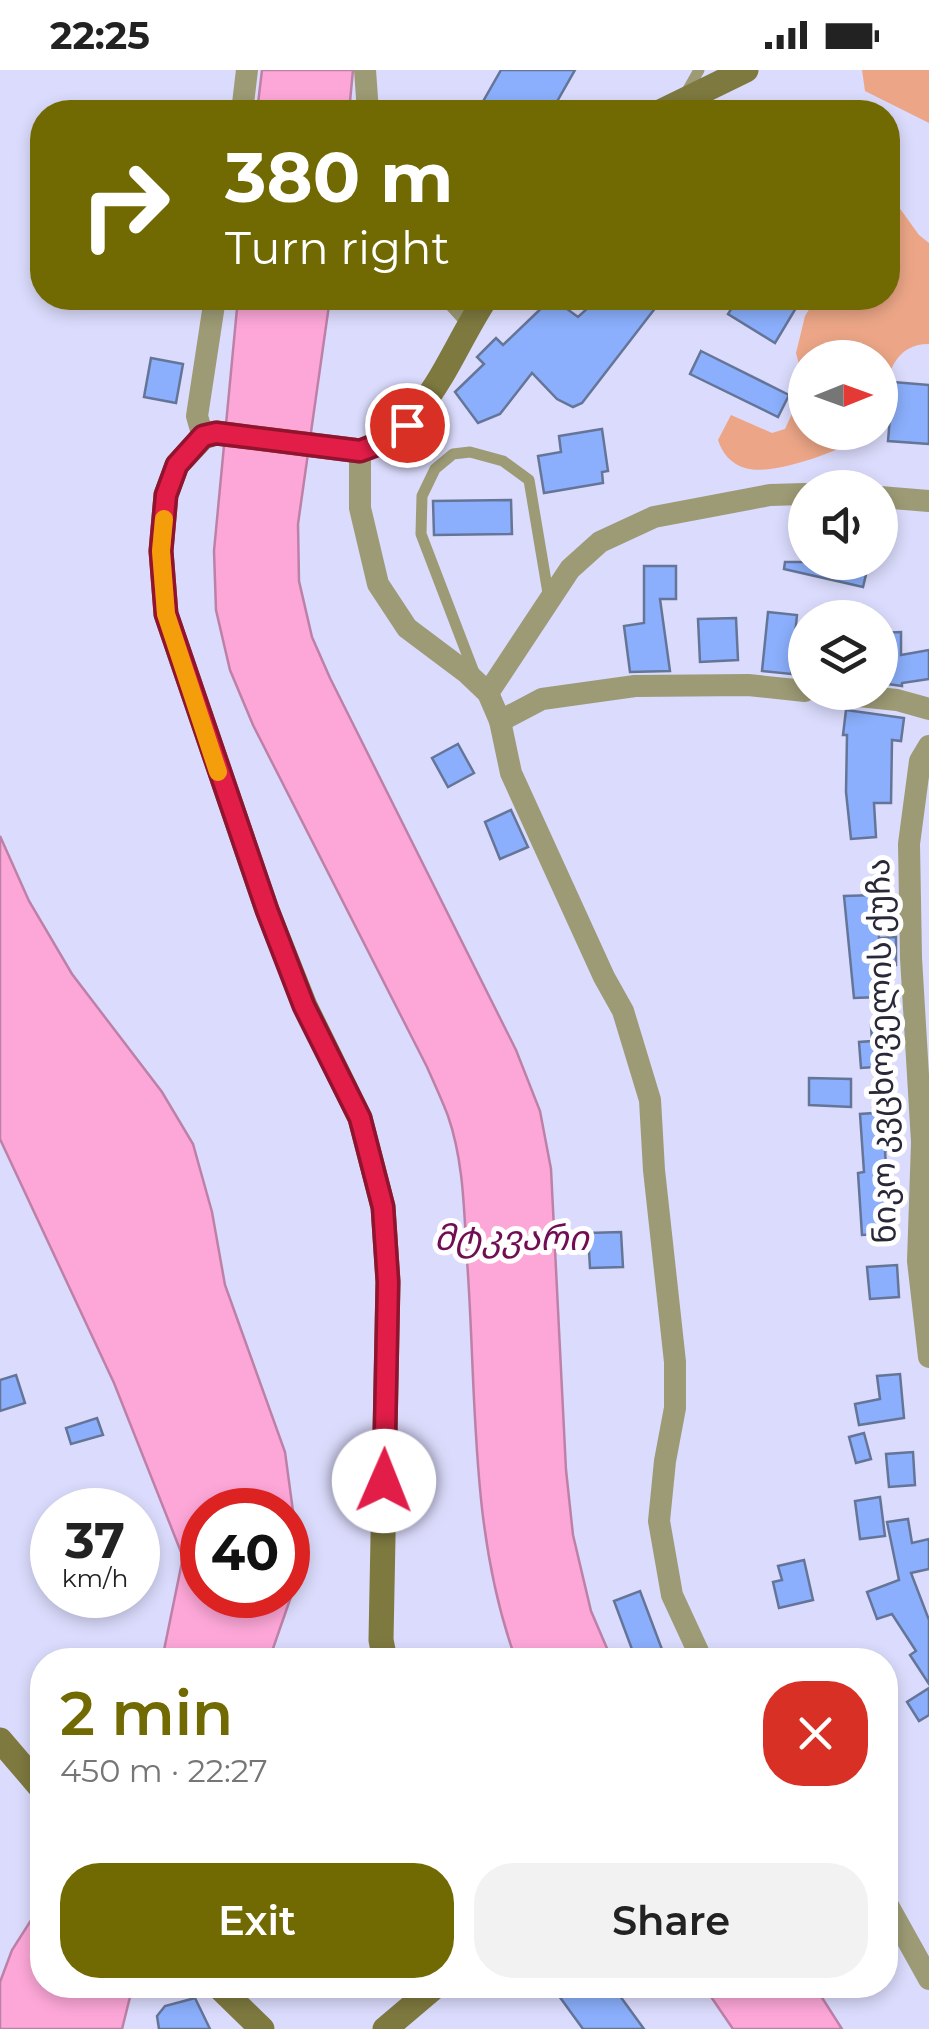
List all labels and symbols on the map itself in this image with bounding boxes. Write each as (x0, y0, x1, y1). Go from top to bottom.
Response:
north arrow (788, 340, 898, 450)
pin (365, 383, 450, 468)
street label: ნიკო კვცხოველის ქუჩა (858, 858, 905, 1244)
water label: მტკვარი (434, 1216, 590, 1259)
position arrow (332, 1429, 436, 1533)
speed limit sign: 40 (180, 1488, 310, 1618)

